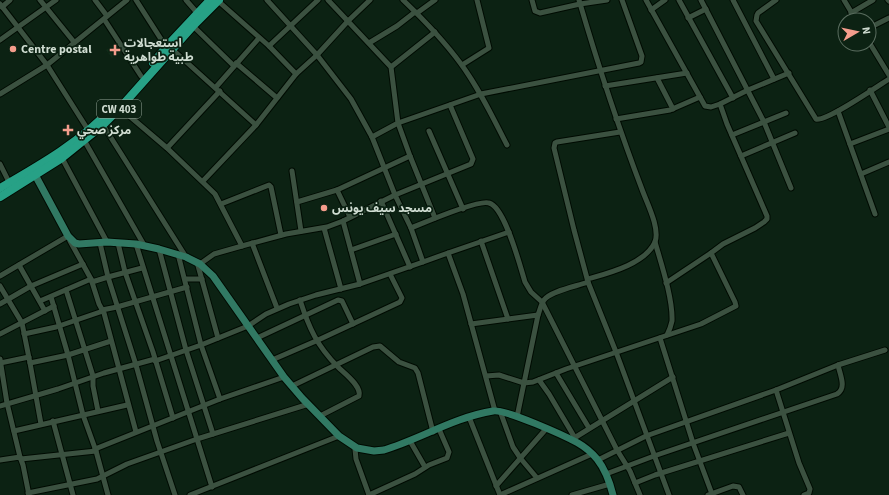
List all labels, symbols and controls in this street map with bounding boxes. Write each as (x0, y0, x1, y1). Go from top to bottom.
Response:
north arrow (837, 12, 877, 52)
text: N (858, 26, 874, 35)
place label: استعجالات طبية طواهرية (124, 35, 194, 66)
place label: Centre postal (21, 41, 92, 58)
marker: Centre postal (8, 44, 18, 54)
marker: استعجالات طبية طواهرية (109, 44, 121, 56)
road number: CW 403 (97, 100, 141, 118)
place label: مركز صحي (77, 122, 131, 139)
marker: مركز صحي (62, 124, 74, 136)
place label: مسجد سيف يونس (332, 200, 432, 217)
marker: مسجد سيف يونس (319, 203, 329, 213)

